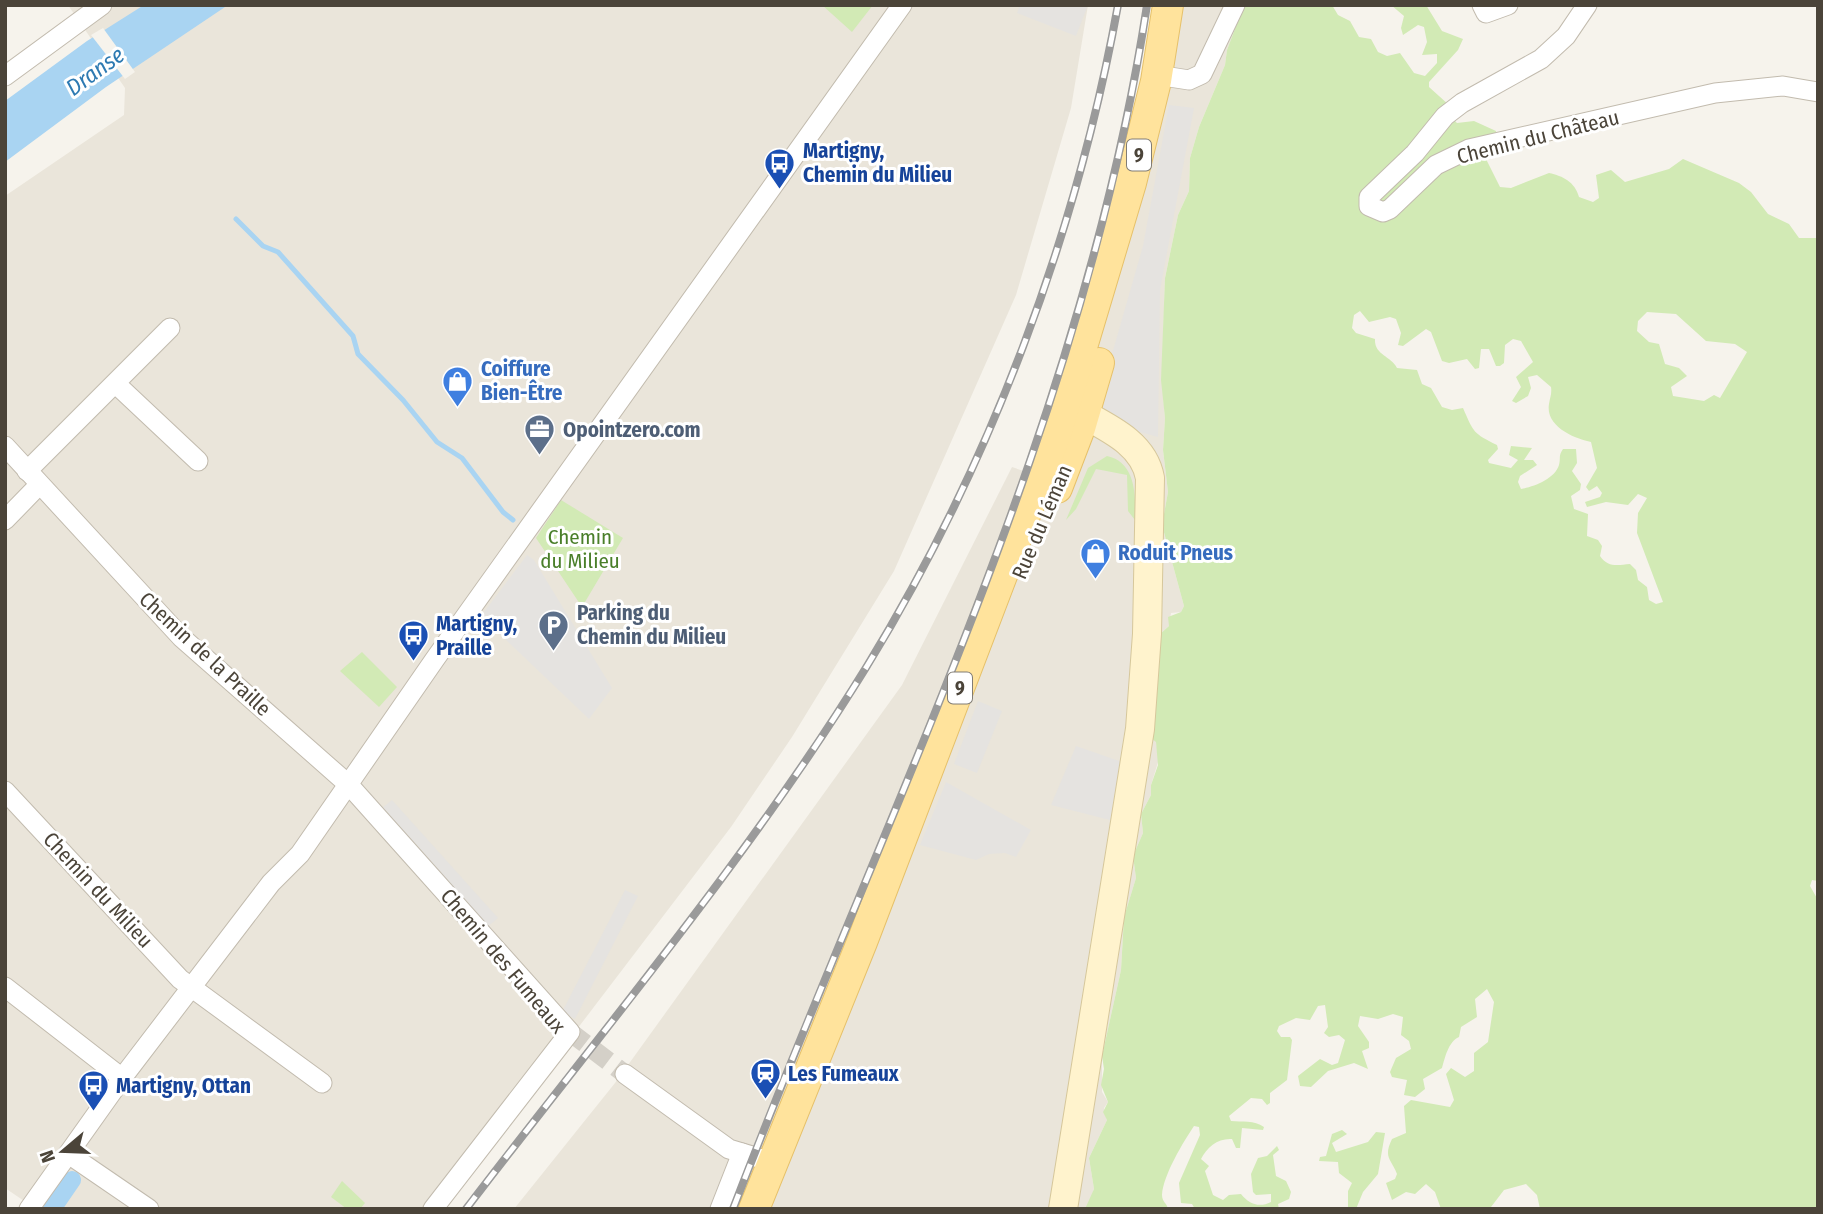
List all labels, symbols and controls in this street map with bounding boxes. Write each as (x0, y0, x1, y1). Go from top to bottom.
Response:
water label: Dranse (60, 40, 130, 102)
street label: Chemin du Château (1454, 104, 1622, 170)
place label: Martigny, Chemin du Milieu (803, 138, 952, 188)
road number: 9 (1127, 140, 1151, 170)
bus stop icon: Martigny, Chemin du Milieu (763, 146, 797, 190)
place label: Coiffure Bien-Être (481, 356, 563, 406)
shop icon: Coiffure Bien-Être (441, 364, 475, 408)
office icon: Opointzero.com (523, 413, 557, 457)
place label: Opointzero.com (563, 417, 701, 443)
street label: Rue du Léman (1006, 461, 1078, 583)
park label: Chemin du Milieu (540, 524, 620, 574)
shop icon: Roduit Pneus (1078, 536, 1112, 580)
place label: Roduit Pneus (1118, 540, 1233, 566)
street label: Chemin de la Praille (134, 586, 276, 722)
place label: Parking du Chemin du Milieu (577, 600, 726, 650)
parking icon: Parking du Chemin du Milieu (537, 608, 571, 652)
place label: Martigny, Praille (436, 611, 518, 661)
bus stop icon: Martigny, Praille (396, 619, 430, 663)
road number: 9 (948, 673, 972, 704)
street label: Chemin du Milieu (38, 827, 158, 953)
street label: Chemin des Fumeaux (435, 883, 572, 1039)
station icon: Les Fumeaux (748, 1057, 782, 1101)
place label: Les Fumeaux (788, 1061, 900, 1087)
bus stop icon: Martigny, Ottan (76, 1069, 110, 1113)
place label: Martigny, Ottan (116, 1073, 251, 1099)
north arrow (28, 1116, 98, 1186)
text: N (35, 1147, 60, 1166)

